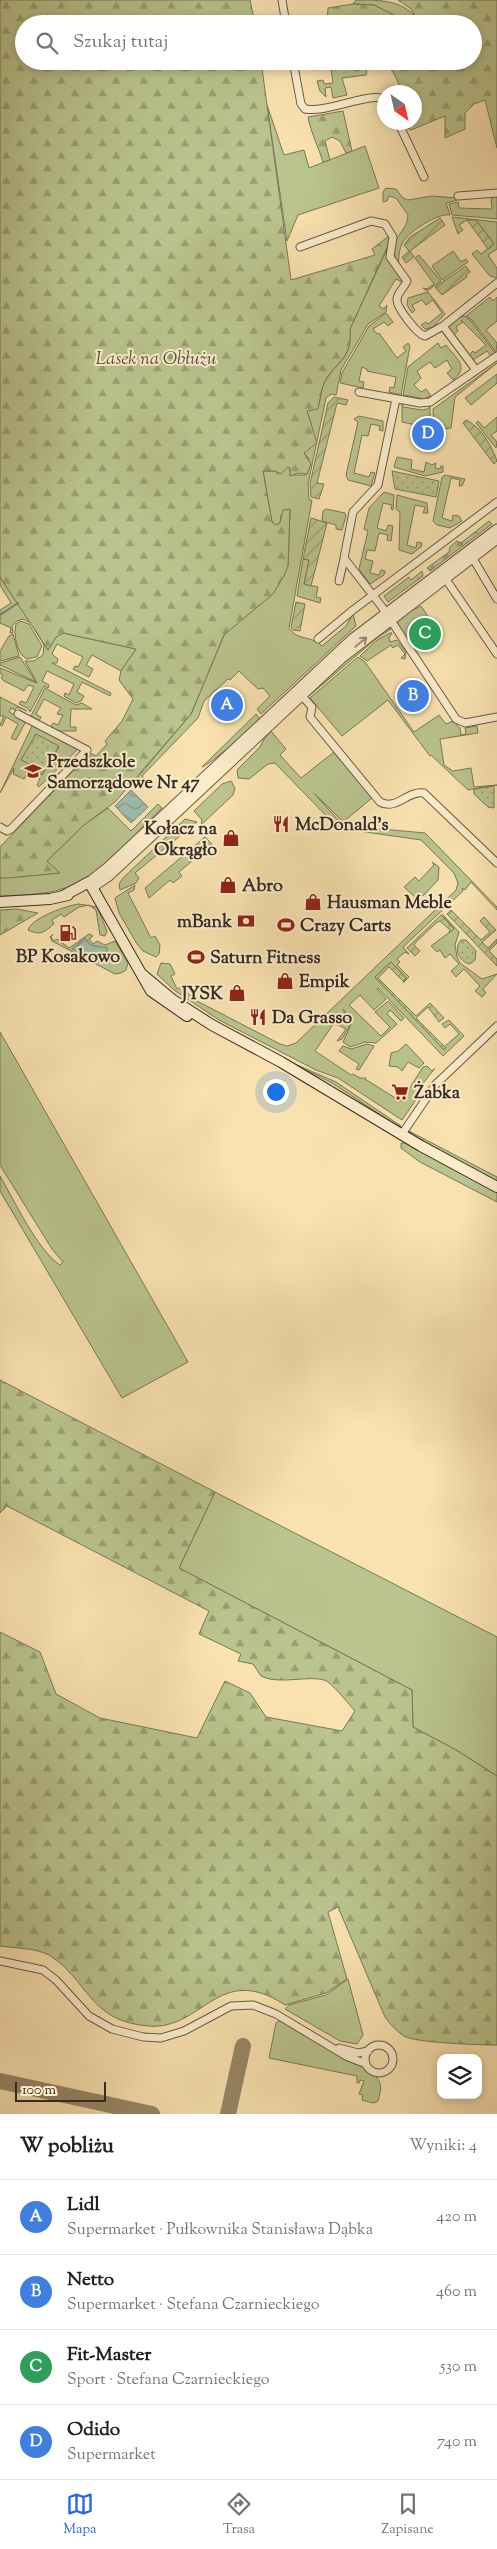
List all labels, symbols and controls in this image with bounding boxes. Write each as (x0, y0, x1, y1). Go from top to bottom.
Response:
search box (15, 15, 482, 70)
icon: search (33, 29, 61, 57)
text: Szukaj tutaj (73, 29, 168, 56)
north arrow (377, 85, 422, 130)
park label: Lasek na Obłużu (96, 347, 217, 373)
pin: D (412, 415, 444, 453)
pin: C (409, 615, 441, 653)
one-way arrow (354, 637, 367, 648)
pin: B (397, 677, 429, 715)
pin: A (211, 686, 243, 724)
place label: Przedszkole Samorządowe Nr 47 (47, 750, 201, 797)
school or university icon: Przedszkole Samorządowe Nr 47 (23, 761, 43, 781)
place label: McDonald's (295, 813, 389, 839)
restaurant icon: McDonald's (271, 814, 291, 834)
place label: Kołacz na Okrągło (144, 817, 218, 864)
shop icon: Kołacz na Okrągło (221, 828, 241, 848)
place label: Abro (242, 874, 283, 900)
shop icon: Abro (218, 875, 238, 895)
place label: Hausman Meble (327, 891, 452, 917)
shop icon: Hausman Meble (303, 892, 323, 912)
place label: mBank (177, 910, 232, 936)
bank icon: mBank (236, 911, 256, 931)
place label: Crazy Carts (300, 914, 391, 940)
sports icon: Crazy Carts (276, 915, 296, 935)
fuel station icon: BP Kosakowo (58, 923, 78, 943)
place label: BP Kosakowo (16, 945, 120, 971)
place label: Saturn Fitness (210, 946, 320, 972)
sports icon: Saturn Fitness (186, 947, 206, 967)
place label: Empik (299, 970, 350, 996)
shop icon: Empik (275, 971, 295, 991)
place label: JYSK (180, 982, 224, 1008)
shop icon: JYSK (227, 983, 247, 1003)
place label: Da Grasso (272, 1006, 352, 1032)
restaurant icon: Da Grasso (248, 1007, 268, 1027)
your location (263, 1079, 289, 1105)
place label: Żabka (414, 1080, 461, 1107)
supermarket icon: Żabka (390, 1082, 410, 1102)
map controls (437, 2054, 482, 2099)
button: layers (437, 2054, 482, 2099)
scale bar (15, 2079, 106, 2102)
text: 100 m (22, 2081, 56, 2101)
text: W pobliżu (20, 2132, 114, 2162)
text: Wyniki: 4 (409, 2135, 477, 2158)
text: Lidl (67, 2192, 100, 2219)
text: A (30, 2206, 43, 2229)
text: 420 m (436, 2206, 477, 2229)
text: Supermarket · Pułkownika Stanisława Dąbka (67, 2219, 373, 2242)
text: Netto (67, 2267, 114, 2294)
text: B (31, 2281, 41, 2304)
text: 460 m (436, 2281, 477, 2304)
text: Supermarket · Stefana Czarnieckiego (67, 2294, 320, 2317)
text: Fit-Master (67, 2342, 151, 2369)
text: C (30, 2356, 42, 2379)
text: 530 m (440, 2356, 477, 2379)
text: Sport · Stefana Czarnieckiego (67, 2369, 270, 2392)
text: Odido (67, 2417, 120, 2444)
text: D (30, 2431, 42, 2454)
text: 740 m (437, 2431, 477, 2454)
text: Supermarket (67, 2444, 156, 2467)
tab: Mapa (63, 2490, 97, 2540)
tab: Trasa (223, 2490, 255, 2540)
tab: Zapisane (381, 2490, 434, 2540)

